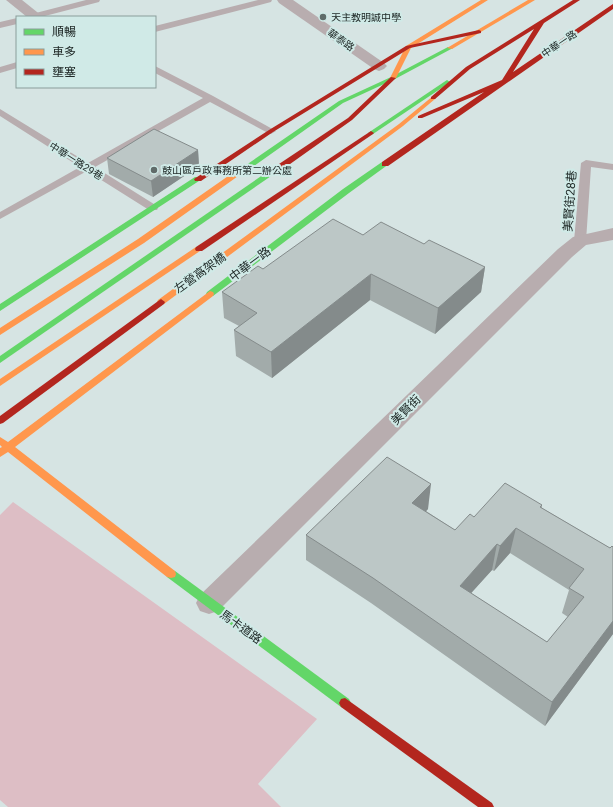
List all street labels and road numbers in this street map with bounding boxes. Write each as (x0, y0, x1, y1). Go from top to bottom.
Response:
street label: 華泰路 (326, 27, 356, 53)
street label: 中華一路 (539, 28, 579, 60)
street label: 中華一路29巷 (47, 140, 105, 182)
street label: 美賢街28巷 (561, 170, 579, 232)
street label: 中華一路 (227, 244, 273, 284)
street label: 左營高架橋 (172, 250, 228, 296)
street label: 美賢街 (388, 392, 424, 428)
street label: 馬卡道路 (217, 607, 265, 647)

